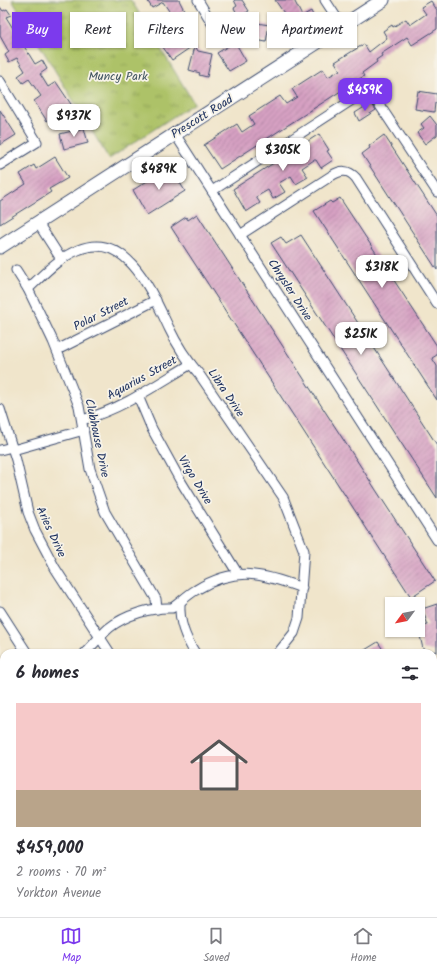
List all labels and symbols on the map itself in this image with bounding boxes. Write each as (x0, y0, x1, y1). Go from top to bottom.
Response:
park label: Muncy Park (88, 67, 148, 86)
pin: $459K (337, 78, 393, 112)
street label: Prescott Road (167, 90, 238, 144)
pin: $937K (46, 104, 102, 138)
pin: $305K (255, 138, 311, 172)
pin: $489K (131, 157, 187, 191)
street label: Chrysler Drive (263, 255, 317, 325)
pin: $318K (354, 255, 410, 289)
street label: Polar Street (70, 292, 132, 336)
pin: $251K (333, 322, 389, 356)
street label: Aquarius Street (104, 351, 181, 405)
street label: Libra Drive (203, 365, 250, 422)
street label: Clubhouse Drive (79, 397, 115, 480)
street label: Virgo Drive (173, 452, 217, 509)
street label: Aries Drive (31, 503, 71, 561)
north arrow (385, 597, 425, 637)

